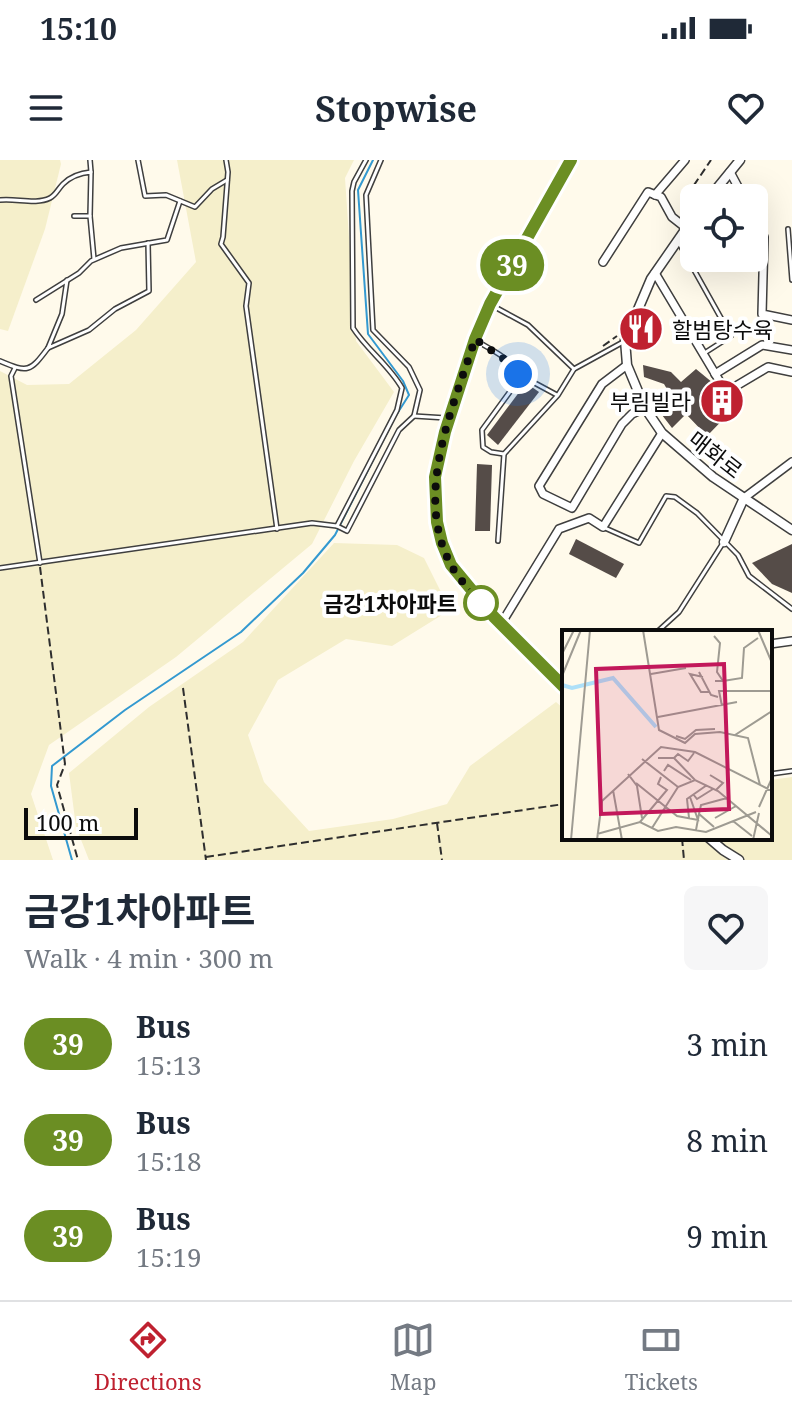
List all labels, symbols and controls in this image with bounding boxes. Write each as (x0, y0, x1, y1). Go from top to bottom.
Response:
text: 15:10 (40, 8, 117, 49)
text: Stopwise (315, 84, 477, 133)
icon: menu (24, 86, 68, 130)
icon: heart (724, 86, 768, 130)
map controls (680, 184, 768, 272)
button: locate (680, 184, 768, 272)
line badge: 39 (476, 239, 548, 291)
text: 39 (496, 246, 528, 284)
restaurant icon: 할범탕수육 (617, 305, 665, 353)
place label: 할범탕수육 (672, 314, 773, 344)
your location (498, 354, 538, 394)
building icon: 부림빌라 (698, 377, 746, 425)
place label: 부림빌라 (610, 386, 691, 416)
street label: 매화로 (683, 423, 749, 485)
marker: 금강1차아파트 (464, 586, 498, 620)
place label: 금강1차아파트 (323, 588, 457, 618)
inset map (562, 630, 772, 840)
scale bar (24, 804, 138, 840)
text: 100 m (36, 807, 99, 837)
text: 금강1차아파트 (24, 884, 255, 936)
button: heart (684, 886, 768, 970)
text: Walk · 4 min · 300 m (24, 940, 273, 976)
text: Bus (136, 1006, 191, 1047)
text: 3 min (686, 1024, 768, 1065)
text: 39 (52, 1025, 84, 1063)
text: 15:13 (136, 1047, 202, 1083)
text: Bus (136, 1102, 191, 1143)
text: 8 min (686, 1120, 768, 1161)
text: 39 (52, 1121, 84, 1159)
text: 15:18 (136, 1143, 202, 1179)
text: Bus (136, 1198, 191, 1239)
text: 9 min (686, 1216, 768, 1257)
text: 39 (52, 1217, 84, 1255)
text: 15:19 (136, 1239, 202, 1275)
tab: Directions (94, 1318, 202, 1396)
tab: Map (390, 1318, 436, 1396)
tab: Tickets (625, 1318, 698, 1396)

